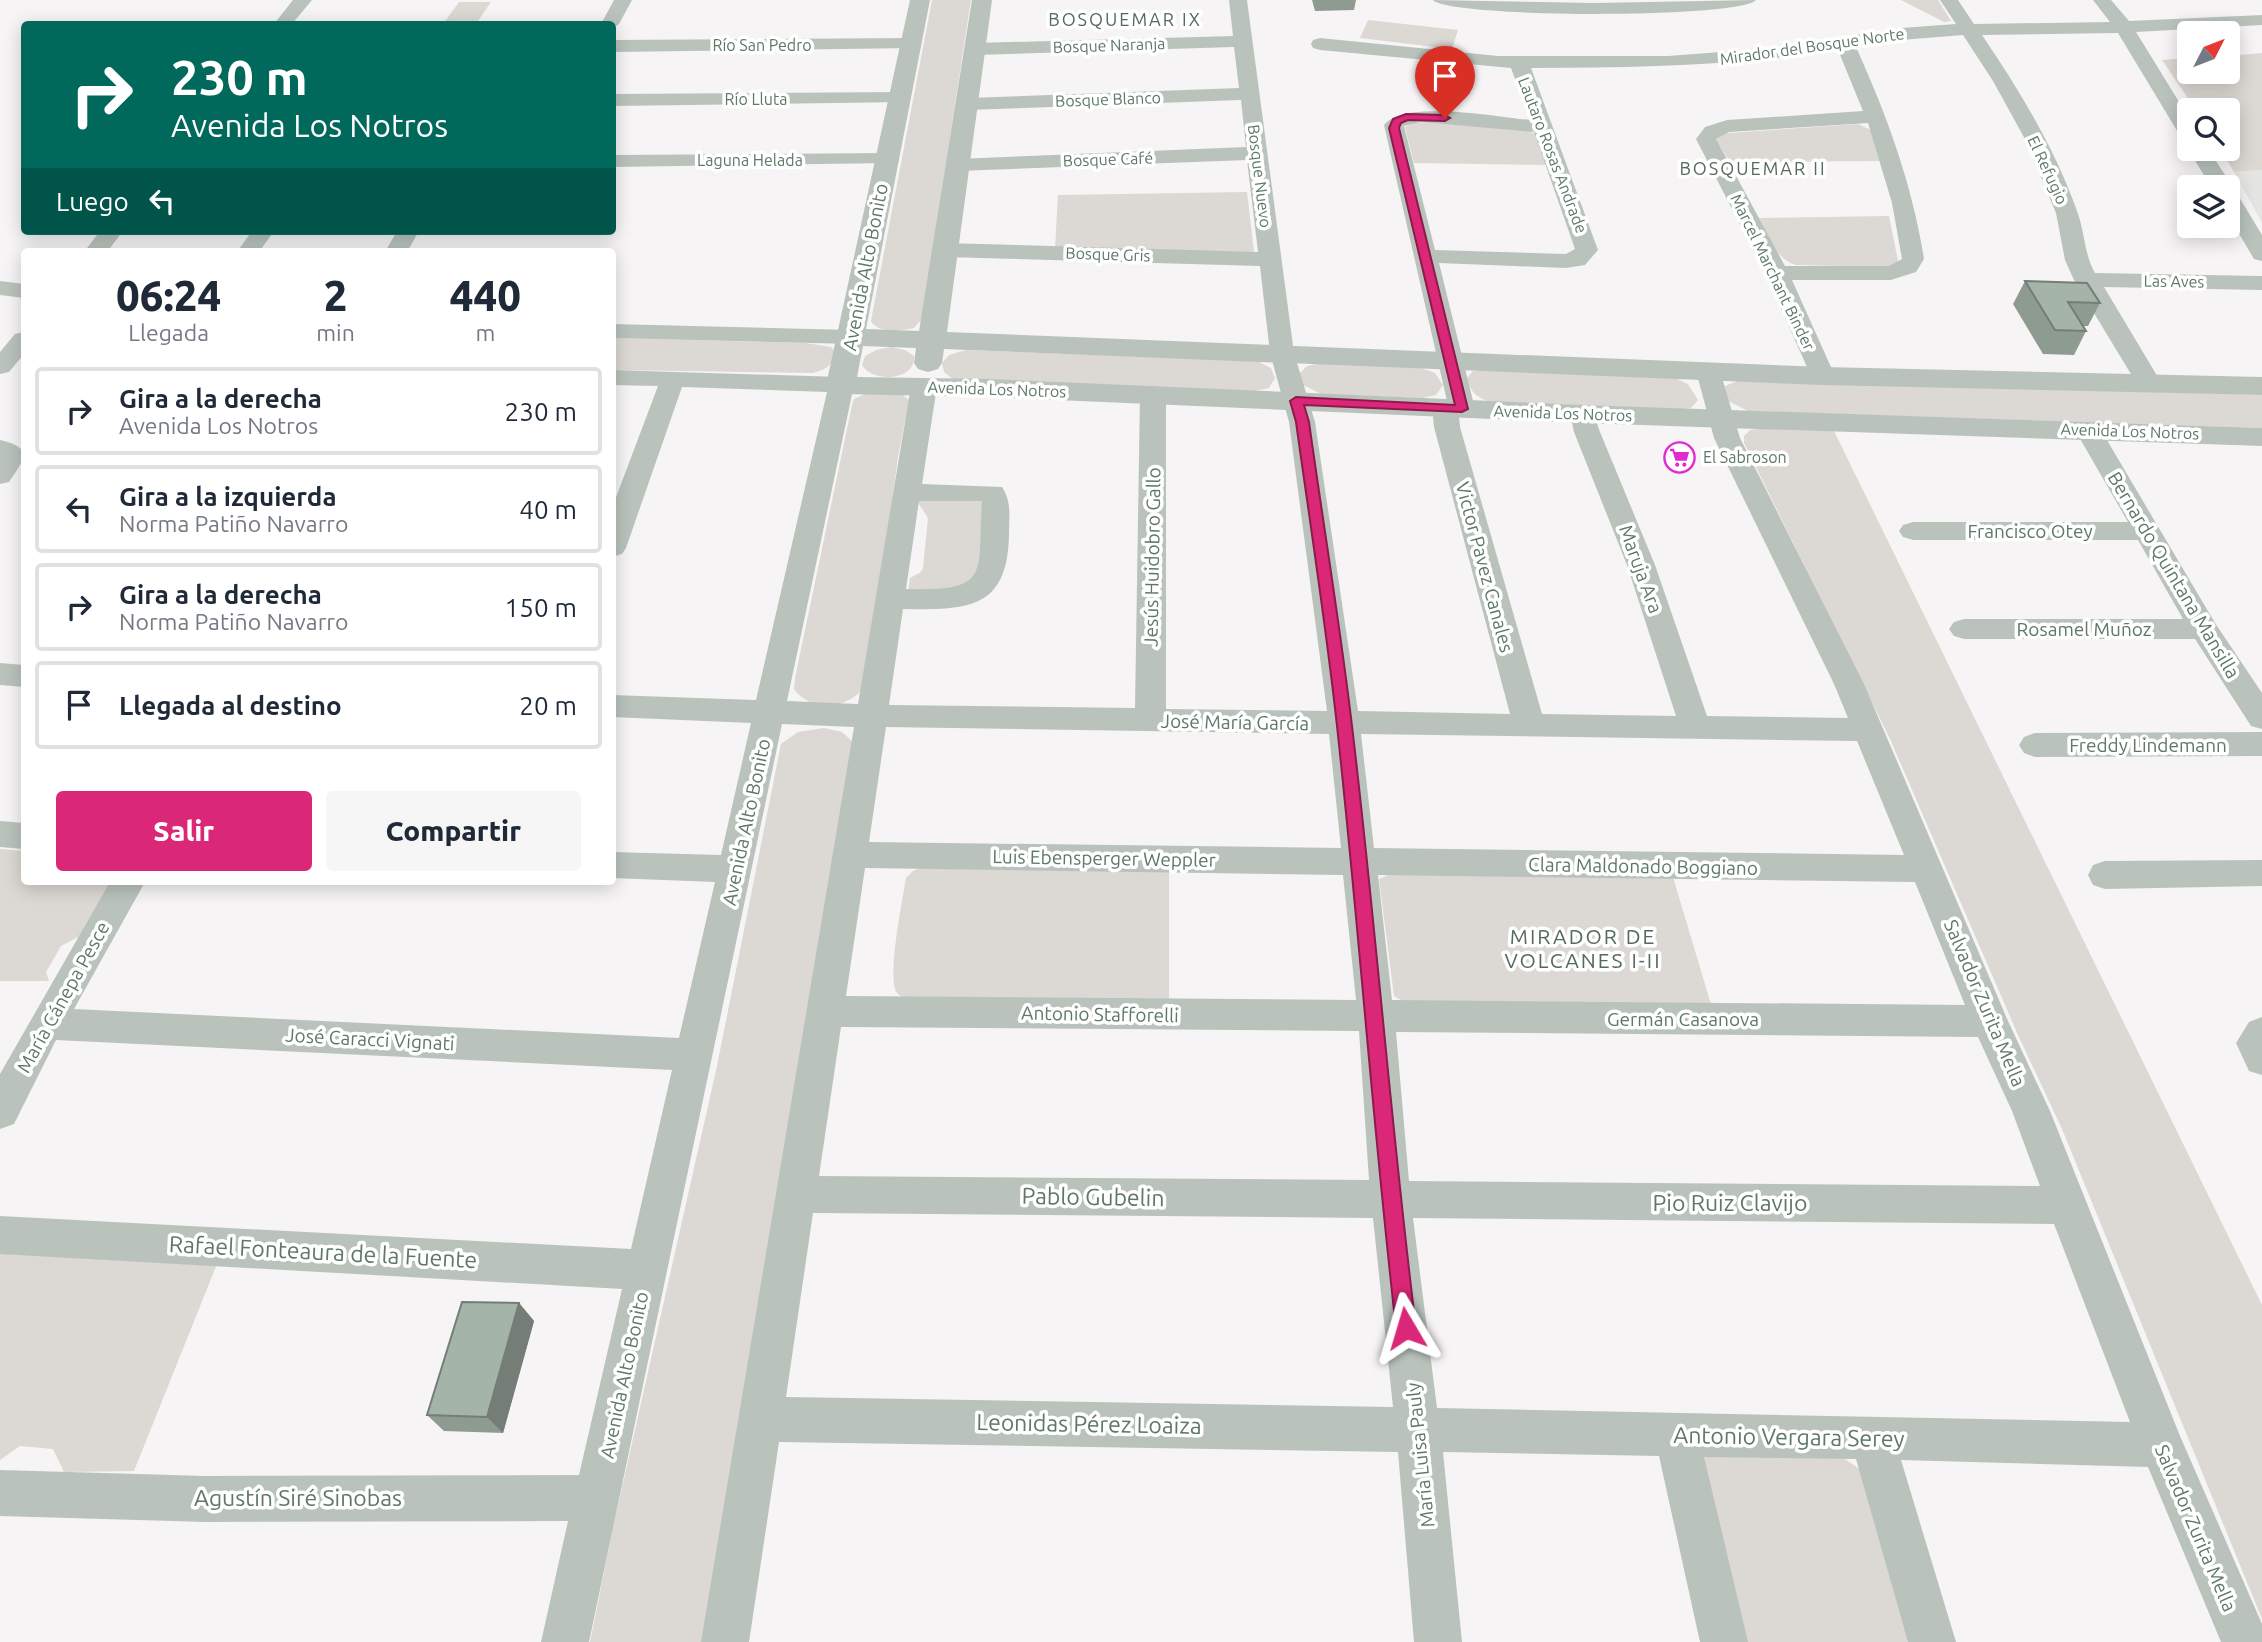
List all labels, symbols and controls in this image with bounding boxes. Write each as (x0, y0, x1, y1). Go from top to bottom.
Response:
district label: BOSQUEMAR IX (1048, 9, 1202, 30)
north arrow (2177, 21, 2240, 84)
map controls (2177, 21, 2240, 238)
street label: Mirador del Bosque Norte (1719, 24, 1905, 68)
street label: Bosque Naranja (1052, 34, 1166, 56)
street label: Río San Pedro (712, 36, 812, 54)
pin (1415, 46, 1475, 118)
icon: right (56, 49, 147, 140)
text: 230 m (171, 49, 308, 104)
icon: arrive (1426, 57, 1464, 95)
street label: Lautaro Rosas Andrade (1515, 75, 1591, 235)
street label: Bosque Blanco (1055, 88, 1161, 110)
street label: Río Lluta (725, 90, 787, 108)
button: search (2177, 98, 2240, 161)
text: Avenida Los Notros (171, 107, 448, 143)
street label: Bosque Nuevo (1245, 123, 1275, 229)
street label: El Refugio (2024, 133, 2072, 207)
street label: Bosque Café (1063, 148, 1153, 170)
street label: Laguna Helada (697, 151, 803, 169)
district label: BOSQUEMAR II (1679, 158, 1827, 179)
button: layers (2177, 175, 2240, 238)
street label: Avenida Alto Bonito (838, 181, 892, 353)
icon: left (143, 182, 181, 220)
text: Luego (56, 187, 129, 216)
street label: Marcel Marchant Binder (1727, 191, 1819, 353)
street label: Bosque Gris (1065, 244, 1151, 264)
street label: Las Aves (2143, 271, 2205, 291)
text: 06:24 (116, 272, 221, 319)
text: 2 (324, 272, 347, 319)
text: 440 (450, 272, 521, 319)
text: Llegada (128, 320, 209, 345)
text: min (316, 320, 355, 345)
text: m (475, 320, 495, 345)
street label: Avenida Los Notros (927, 378, 1067, 400)
text: Gira a la derecha (119, 384, 322, 413)
icon: right (60, 392, 98, 430)
text: 230 m (505, 397, 577, 426)
street label: Avenida Los Notros (1493, 402, 1633, 424)
text: Avenida Los Notros (119, 413, 318, 438)
street label: Avenida Los Notros (2060, 420, 2200, 442)
supermarket icon: El Sabroson (1663, 440, 1697, 474)
place label: El Sabroson (1703, 448, 1787, 466)
street label: Jesús Huidobro Gallo (1139, 467, 1165, 647)
street label: Bernardo Quintana Mansilla (2104, 468, 2244, 682)
street label: Victor Pavez Canales (1452, 479, 1518, 655)
text: Gira a la izquierda (119, 482, 337, 511)
icon: left (60, 490, 98, 528)
text: 40 m (519, 495, 577, 524)
text: Norma Patiño Navarro (119, 511, 349, 536)
street label: Francisco Otey (1967, 520, 2093, 542)
street label: Maruja Ara (1615, 522, 1667, 616)
text: Gira a la derecha (119, 580, 322, 609)
icon: right (60, 588, 98, 626)
text: 150 m (505, 593, 577, 622)
text: Norma Patiño Navarro (119, 609, 349, 634)
street label: Rosamel Muñoz (2016, 618, 2152, 640)
icon: arrive (60, 686, 98, 724)
text: Llegada al destino (119, 691, 342, 720)
text: 20 m (519, 691, 577, 720)
street label: José María García (1161, 710, 1309, 734)
street label: Freddy Lindemann (2069, 734, 2227, 756)
street label: Avenida Alto Bonito (718, 737, 774, 907)
button: Salir (56, 791, 312, 871)
button: Compartir (326, 791, 581, 871)
street label: Luis Ebensperger Weppler (992, 845, 1216, 871)
street label: Clara Maldonado Boggiano (1528, 853, 1758, 879)
street label: Salvador Zurita Mella (1940, 916, 2030, 1090)
street label: María Cánepa Pesce (12, 918, 114, 1076)
district label: MIRADOR DE VOLCANES I-II (1504, 924, 1662, 972)
street label: Antonio Stafforelli (1021, 1002, 1179, 1026)
street label: Germán Casanova (1607, 1008, 1759, 1030)
street label: José Caracci Vignati (285, 1024, 455, 1054)
street label: Pablo Gubelin (1021, 1183, 1165, 1210)
street label: Pio Ruiz Clavijo (1653, 1190, 1807, 1215)
street label: Rafael Fonteaura de la Fuente (168, 1231, 478, 1272)
street label: Avenida Alto Bonito (596, 1290, 652, 1460)
position arrow (1369, 1291, 1443, 1365)
street label: María Luisa Pauly (1401, 1381, 1439, 1529)
street label: Leonidas Pérez Loaiza (976, 1409, 1202, 1438)
street label: Antonio Vergara Serey (1673, 1422, 1905, 1451)
street label: Salvador Zurita Mella (2151, 1441, 2241, 1615)
street label: Agustín Siré Sinobas (194, 1485, 402, 1510)

